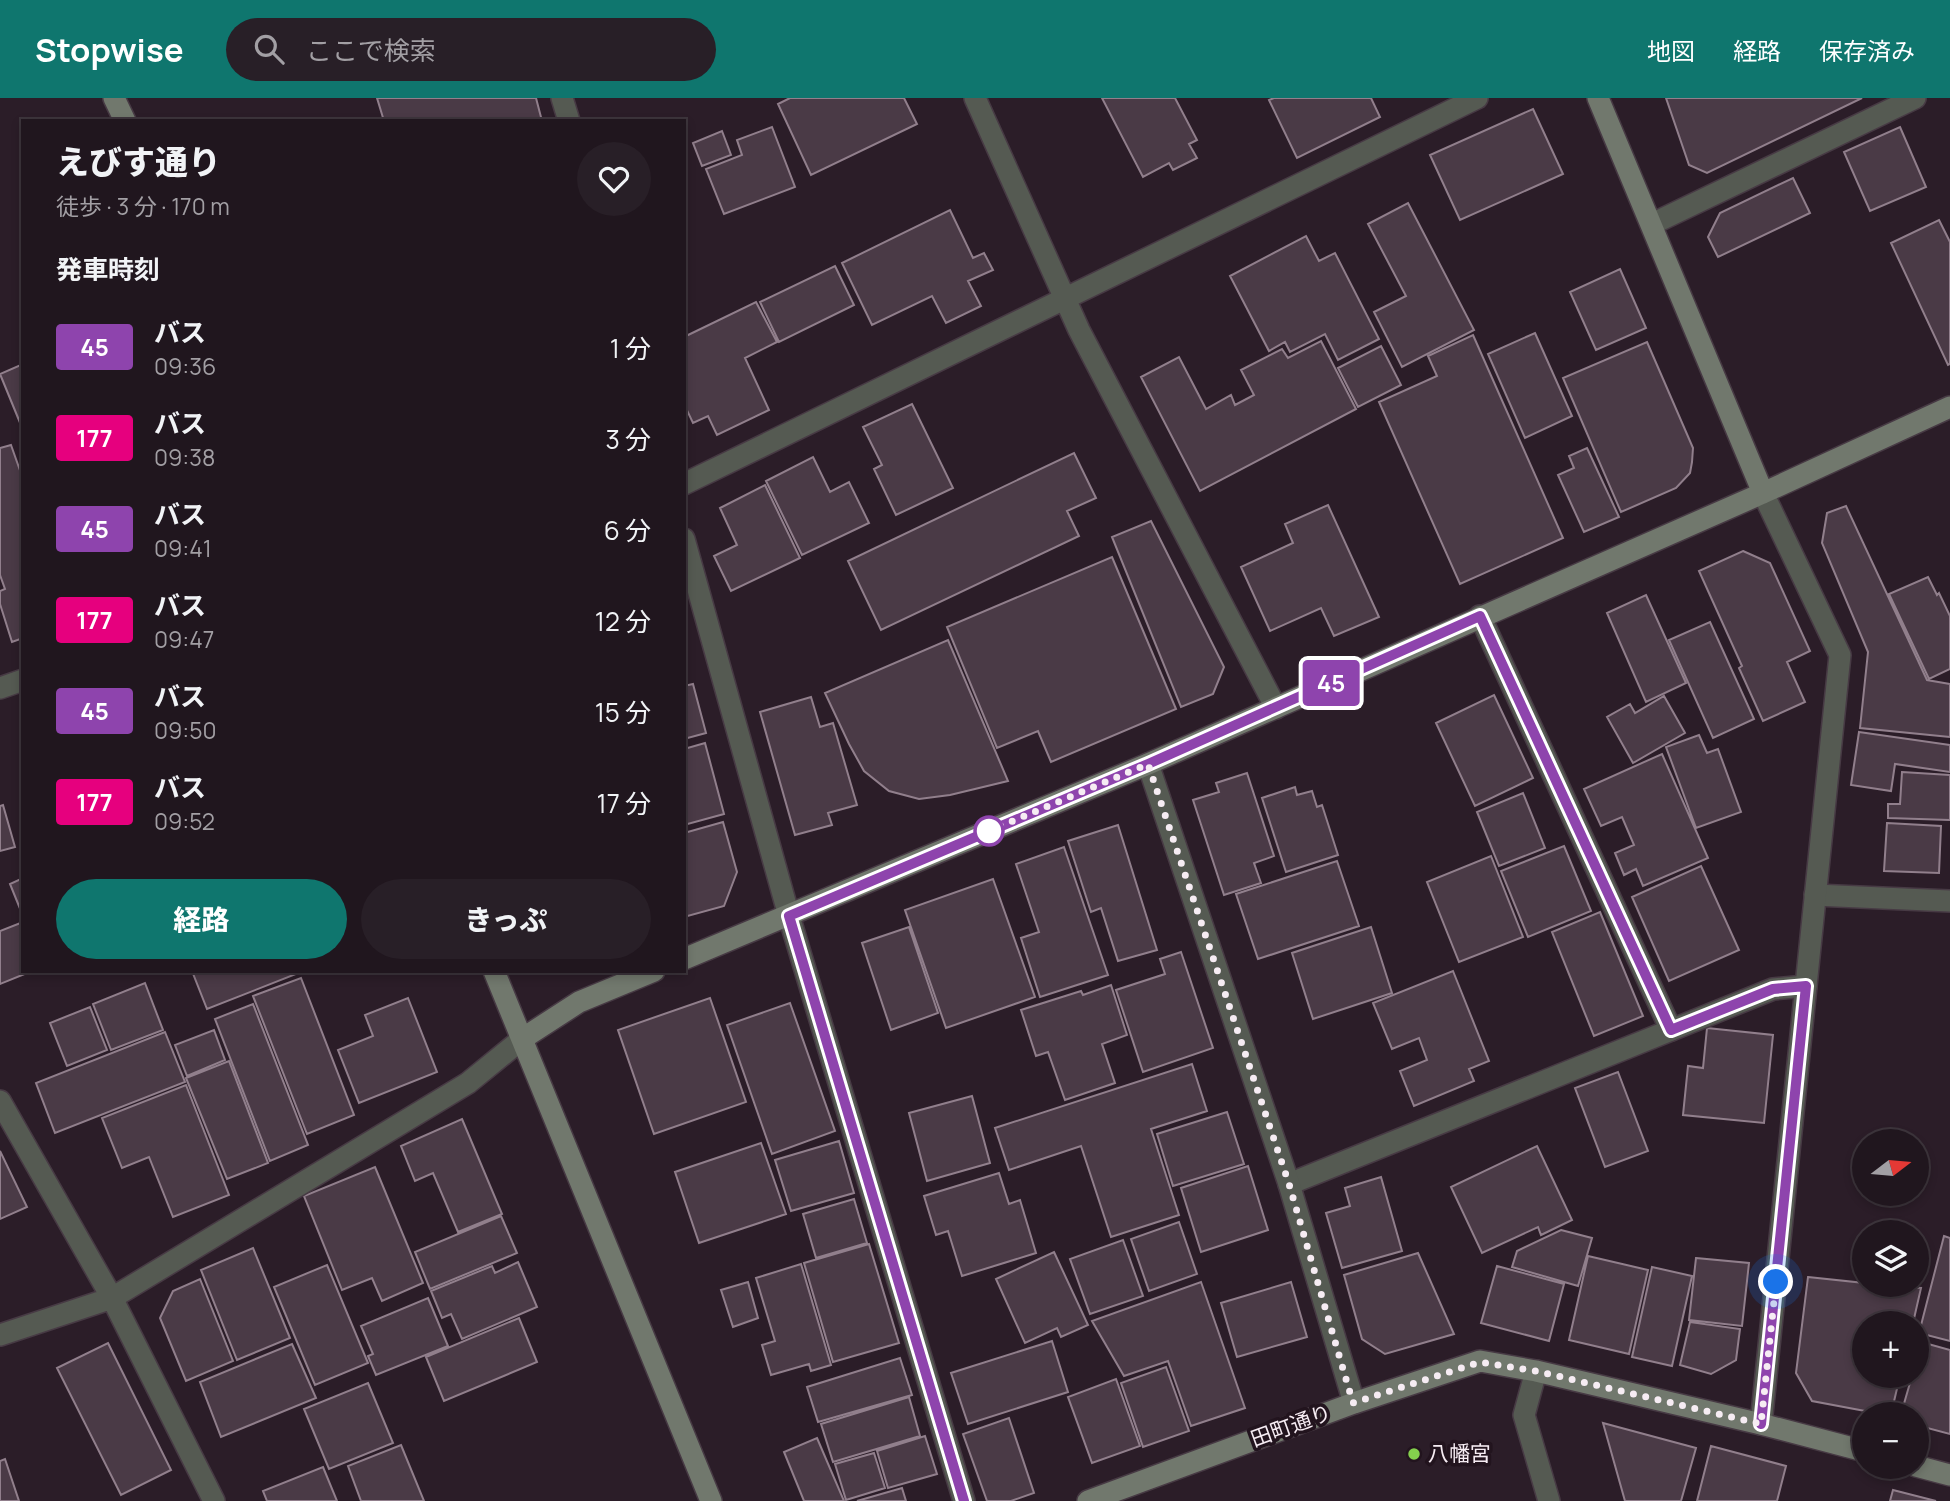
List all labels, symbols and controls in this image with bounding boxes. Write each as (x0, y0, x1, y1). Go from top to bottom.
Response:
search box (226, 18, 716, 81)
text: Stopwise (35, 27, 184, 72)
icon: search (250, 30, 288, 68)
text: ここで検索 (306, 32, 436, 68)
text: 地図 (1647, 34, 1695, 67)
text: 経路 (1733, 34, 1781, 67)
text: 保存済み (1819, 34, 1915, 67)
text: えびす通り (56, 139, 221, 184)
button: heart (577, 142, 651, 216)
text: 徒歩 · 3 分 · 170 m (56, 190, 230, 222)
text: 発車時刻 (56, 251, 160, 287)
text: バス (154, 314, 206, 350)
text: 45 (80, 330, 109, 363)
text: 1 分 (610, 330, 651, 366)
text: 09:36 (154, 350, 216, 382)
text: バス (154, 405, 206, 441)
text: 177 (76, 421, 113, 454)
text: 3 分 (605, 421, 651, 457)
text: 09:38 (154, 441, 215, 473)
text: バス (154, 496, 206, 532)
text: 45 (80, 512, 109, 545)
text: 6 分 (604, 512, 651, 548)
text: 09:41 (154, 532, 212, 564)
text: バス (154, 587, 206, 623)
text: 177 (76, 603, 113, 636)
text: 12 分 (595, 603, 651, 639)
text: 09:47 (154, 623, 214, 655)
line badge: 45 (1300, 660, 1362, 706)
text: 45 (1317, 666, 1345, 699)
text: バス (154, 678, 206, 714)
text: 45 (80, 694, 109, 727)
text: 15 分 (595, 694, 651, 730)
text: 09:50 (154, 714, 217, 746)
text: バス (154, 769, 206, 805)
text: 177 (76, 785, 113, 818)
text: 17 分 (597, 785, 651, 821)
text: 09:52 (154, 805, 215, 837)
unlabelled marker (974, 816, 1004, 846)
button: 経路 (56, 879, 347, 959)
button: きっぷ (361, 879, 651, 959)
north arrow (1852, 1129, 1928, 1206)
map controls (1852, 1129, 1929, 1479)
button: layers (1852, 1220, 1929, 1297)
your location (1758, 1264, 1793, 1299)
button: + (1852, 1311, 1929, 1388)
street label: 田町通り (1246, 1398, 1335, 1453)
button: − (1852, 1402, 1929, 1479)
place label: 八幡宮 (1428, 1439, 1491, 1467)
marker: 八幡宮 (1406, 1446, 1422, 1462)

